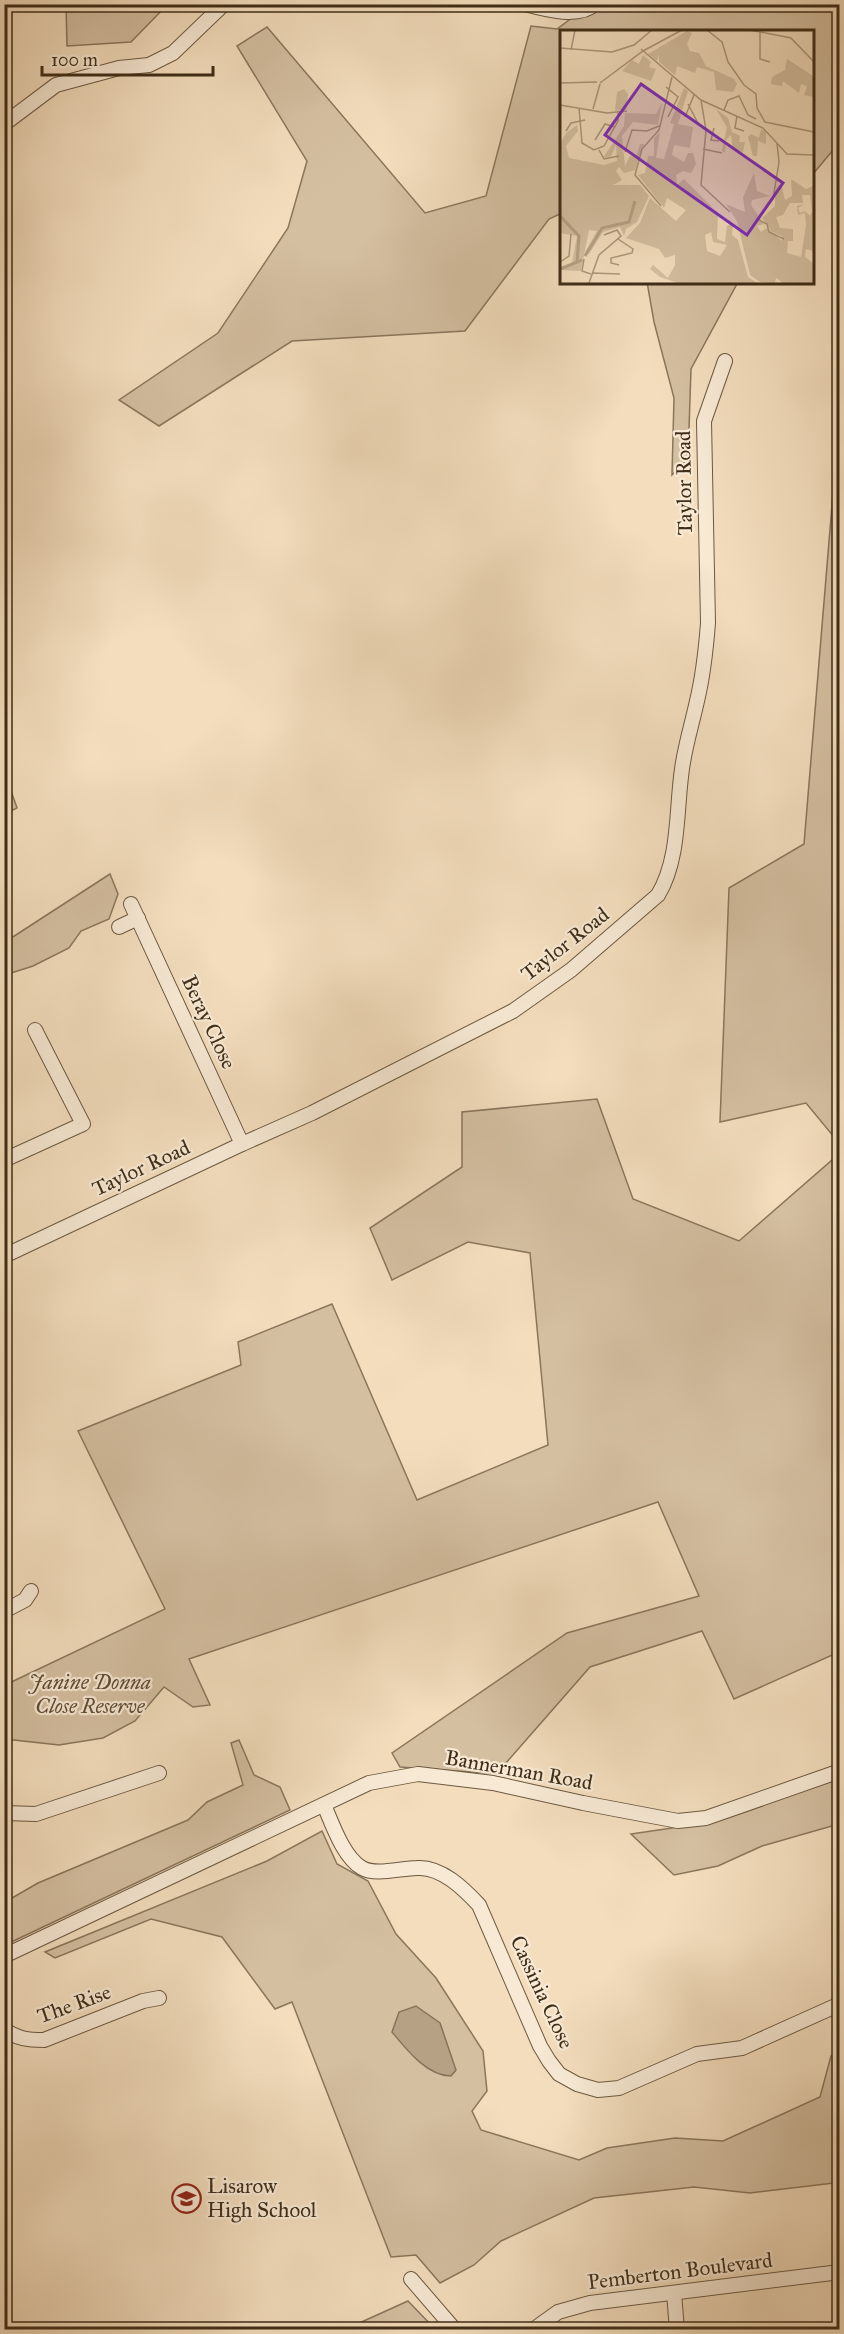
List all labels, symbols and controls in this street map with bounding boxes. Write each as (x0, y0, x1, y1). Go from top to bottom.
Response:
inset map (560, 30, 814, 284)
scale bar (42, 39, 213, 77)
text: 100 m (51, 49, 98, 71)
street label: Taylor Road (670, 430, 698, 536)
street label: Taylor Road (516, 901, 615, 987)
street label: Beray Close (176, 971, 242, 1073)
street label: Taylor Road (88, 1134, 194, 1202)
park label: Janine Donna Close Reserve (28, 1669, 151, 1719)
street label: Bannerman Road (443, 1744, 595, 1796)
street label: Cassinia Close (504, 1931, 580, 2053)
street label: The Rise (34, 1979, 114, 2029)
place label: Lisarow High School (207, 2173, 317, 2223)
school or university icon: Lisarow High School (170, 2182, 202, 2214)
street label: Pemberton Boulevard (586, 2247, 774, 2295)

